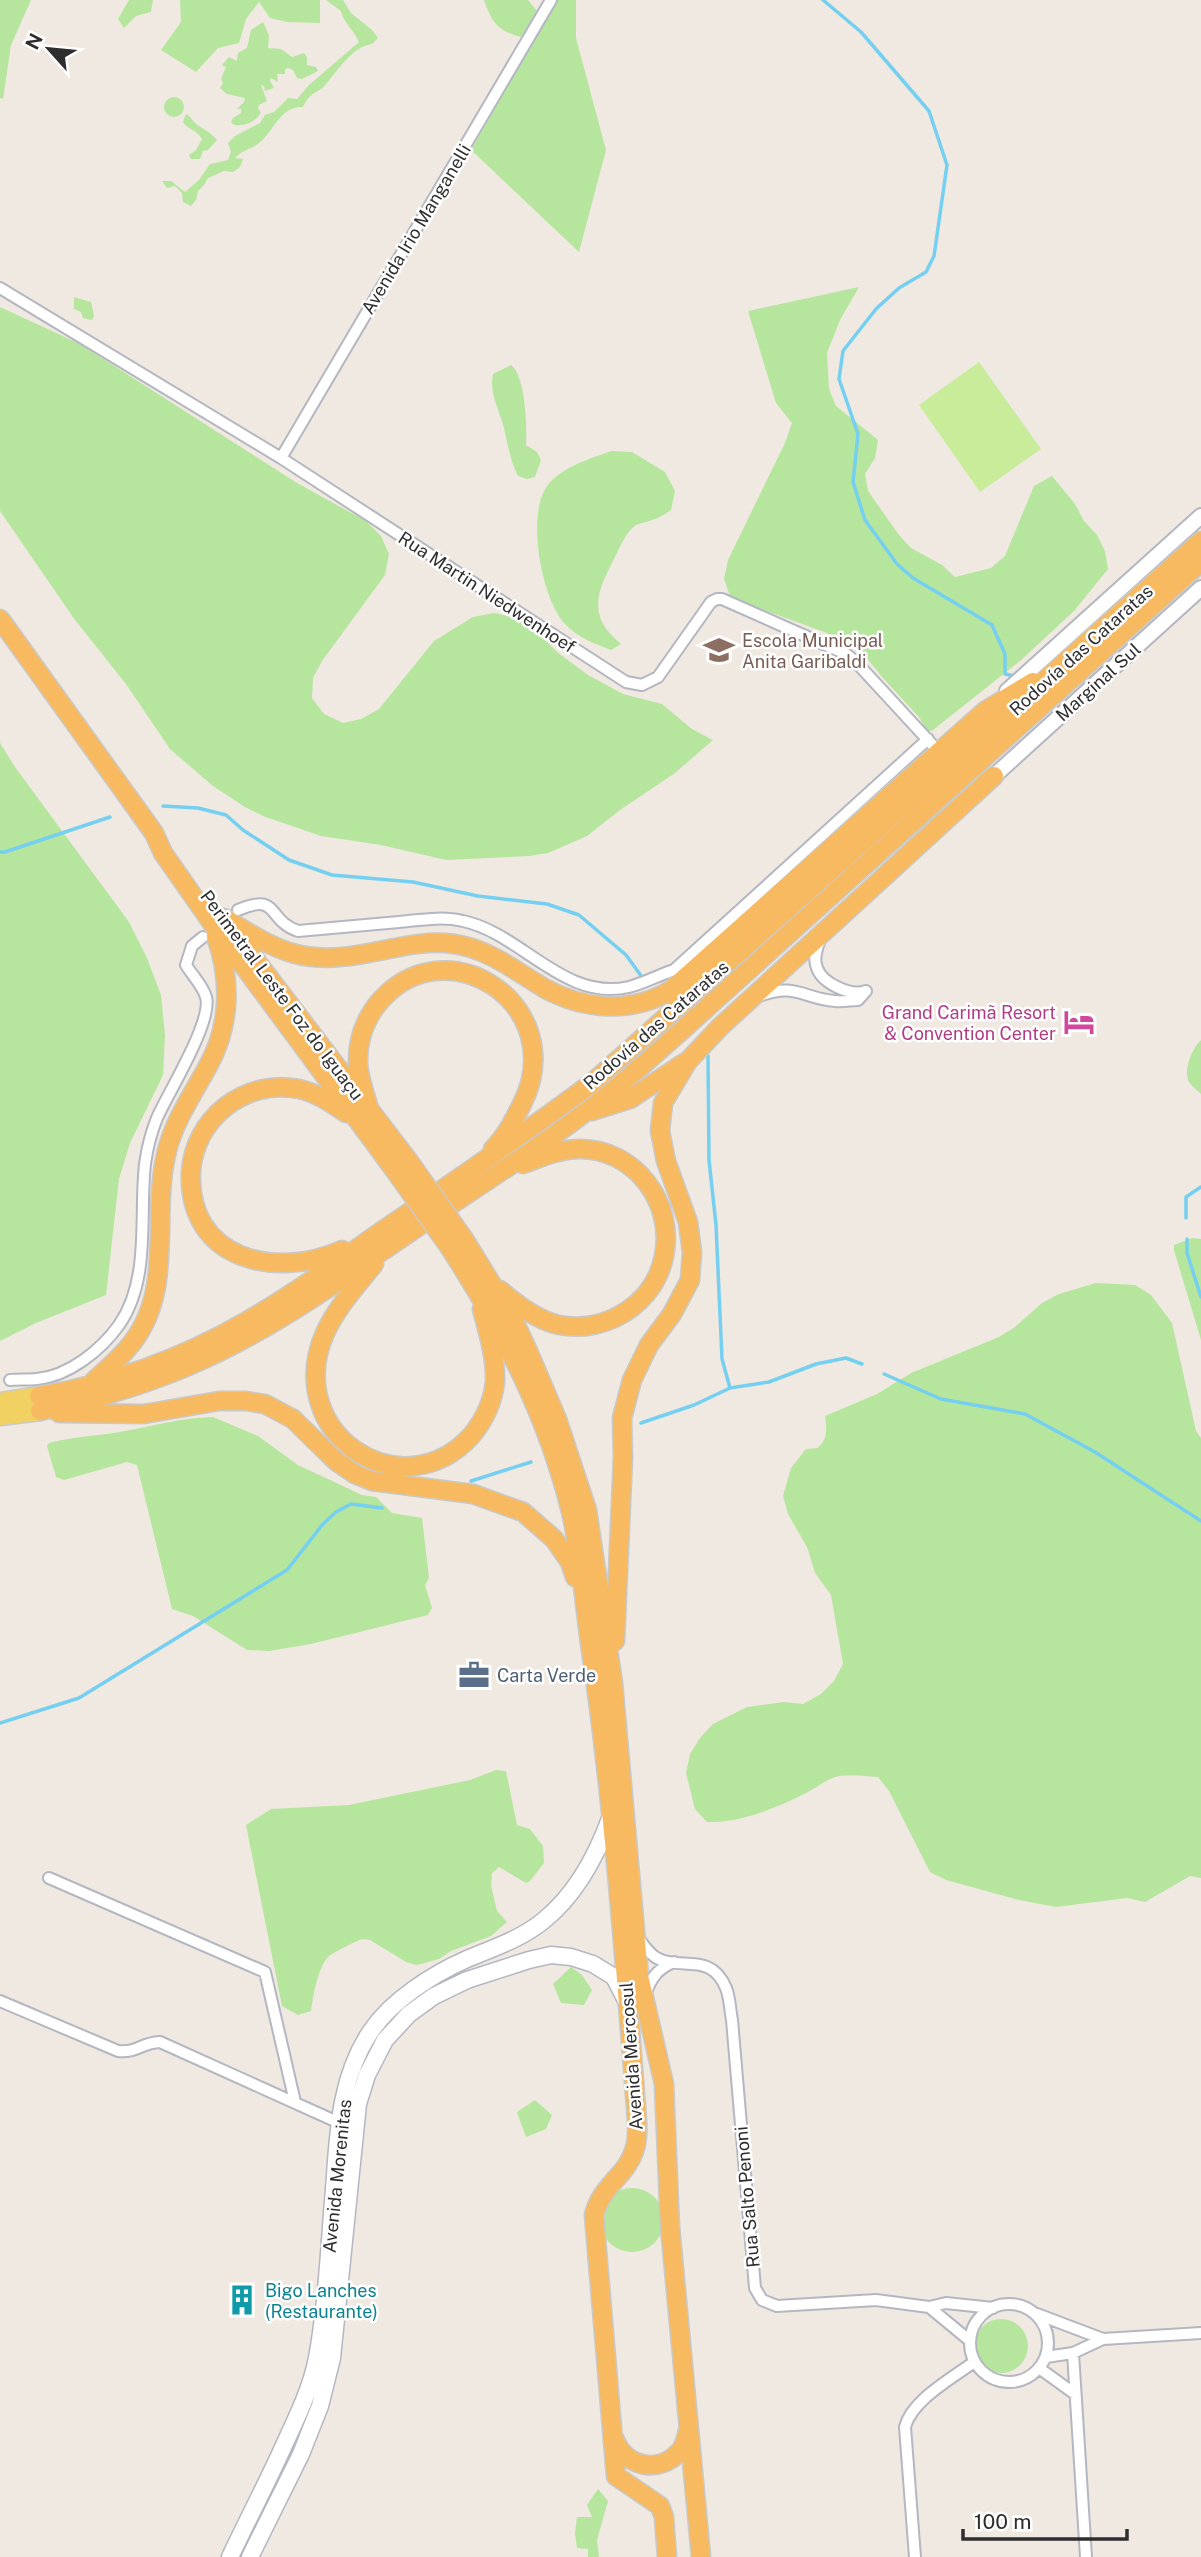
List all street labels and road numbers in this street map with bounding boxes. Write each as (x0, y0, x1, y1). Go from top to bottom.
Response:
street label: Avenida Irio Manganelli (357, 140, 475, 318)
street label: Rua Martin Niedwenhoef (395, 527, 579, 657)
street label: Rodovía das Cataratas (1005, 580, 1157, 720)
street label: Marginal Sul (1051, 639, 1145, 725)
street label: Perimetral Leste Foz do Iguaçu (196, 886, 368, 1104)
street label: Rodovía das Cataratas (579, 956, 733, 1094)
street label: Avenida Mercosul (615, 1981, 647, 2131)
street label: Avenida Morenitas (318, 2098, 356, 2254)
street label: Rua Salto Penoni (730, 2126, 764, 2268)

